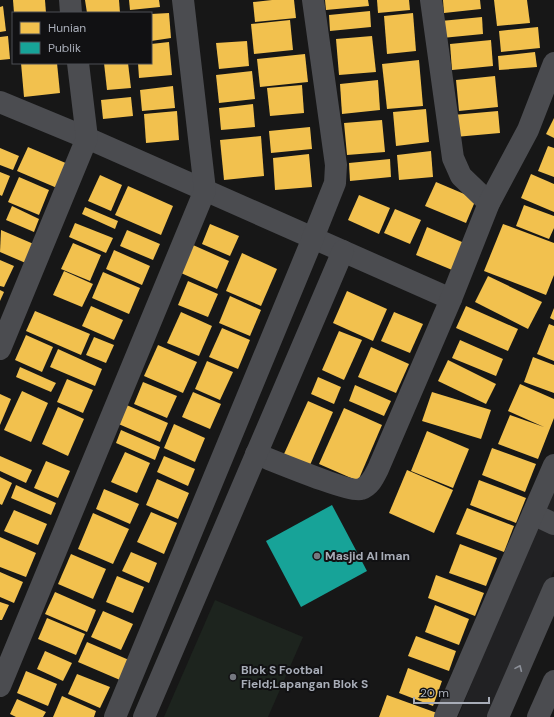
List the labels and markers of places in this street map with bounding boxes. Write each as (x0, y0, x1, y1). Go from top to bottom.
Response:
place label: Masjid Al Iman (325, 548, 410, 564)
marker: Masjid Al Iman (312, 551, 322, 561)
place label: Blok S Footbal Field;Lapangan Blok S (241, 662, 368, 692)
marker: Blok S Footbal Field;Lapangan Blok S (228, 672, 238, 682)

